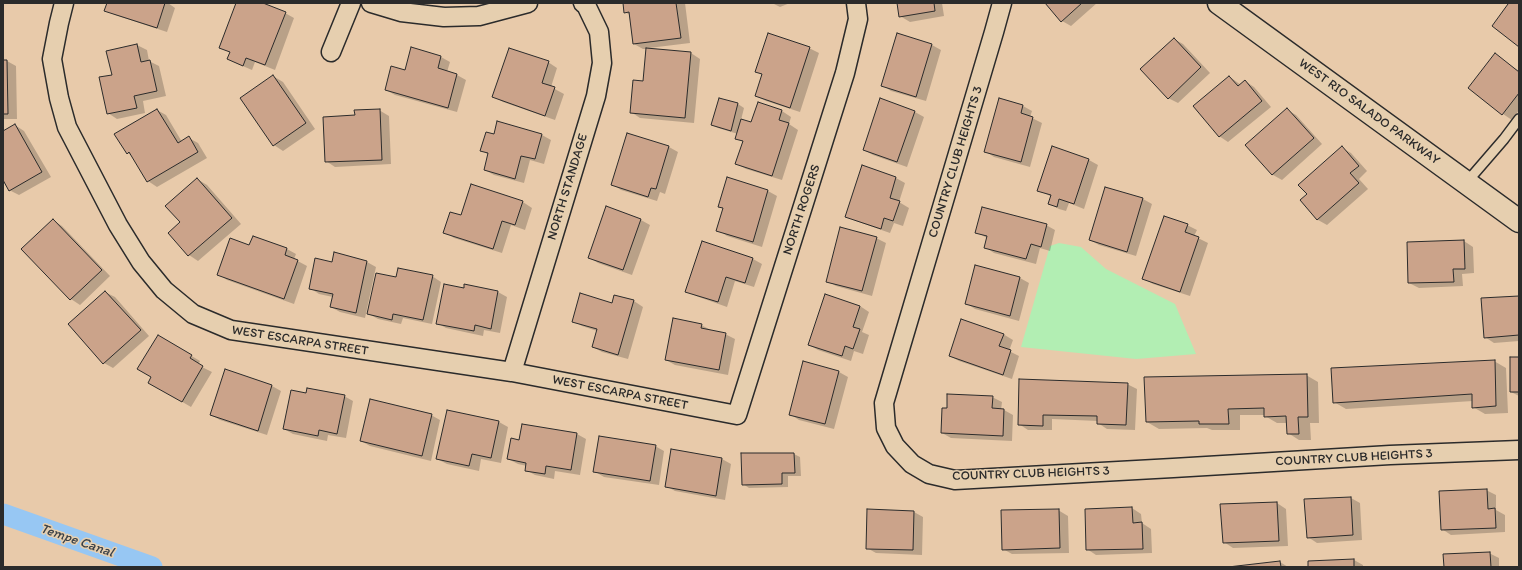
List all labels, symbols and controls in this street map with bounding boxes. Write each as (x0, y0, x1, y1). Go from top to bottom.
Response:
street label: WEST RIO SALADO PARKWAY (1295, 56, 1443, 168)
street label: COUNTRY CLUB HEIGHTS 3 (925, 84, 987, 240)
street label: NORTH STANDAGE (544, 132, 592, 242)
street label: NORTH ROGERS (780, 163, 824, 257)
street label: WEST ESCARPA STREET (231, 323, 369, 359)
street label: WEST ESCARPA STREET (551, 372, 689, 414)
street label: COUNTRY CLUB HEIGHTS 3 (1275, 446, 1433, 470)
street label: COUNTRY CLUB HEIGHTS 3 (952, 463, 1110, 485)
water label: Tempe Canal (38, 521, 116, 561)

